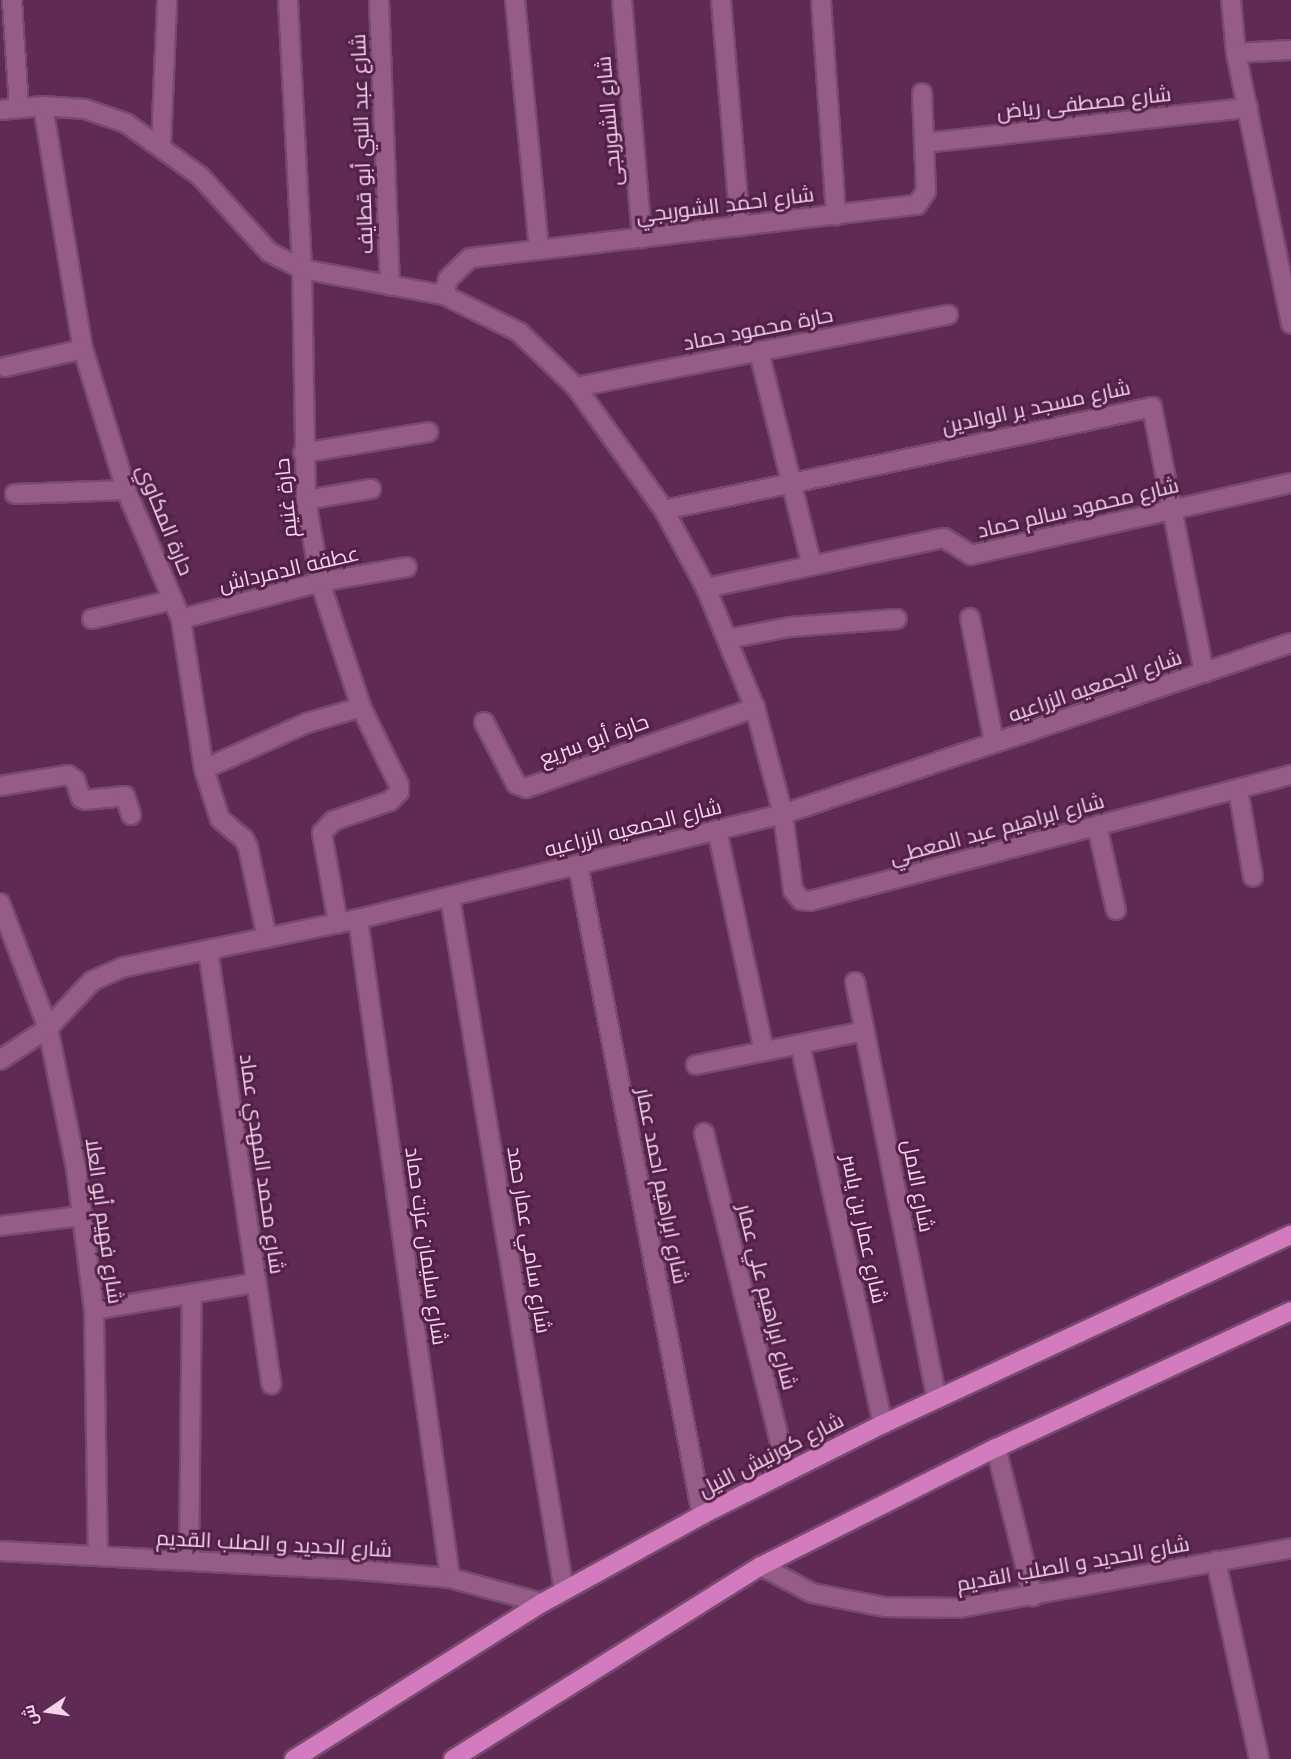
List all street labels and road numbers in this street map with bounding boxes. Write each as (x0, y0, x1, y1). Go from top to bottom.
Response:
street label: شارع عبد النبي أبو قطايف (346, 33, 378, 255)
street label: شارع الشوربجى (591, 55, 627, 187)
street label: شارع مصطفى رياض (995, 81, 1173, 125)
street label: شارع احمد الشوربجي (635, 182, 815, 228)
street label: حارة محمود حماد (681, 302, 835, 356)
street label: شارع مسجد بر الوالدين (939, 375, 1133, 439)
street label: حارة غنيم (269, 457, 303, 539)
street label: حارة المكاوي (131, 461, 199, 579)
street label: شارع محمود سالم حماد (975, 473, 1181, 543)
street label: عطفه الدمرداش (216, 541, 362, 597)
street label: شارع الجمعيه الزراعيه (1005, 644, 1185, 728)
street label: حارة أبو سريع (536, 709, 652, 771)
street label: شارع ابراهيم عبد المعطي (887, 788, 1107, 870)
street label: شارع الجمعيه الزراعيه (542, 794, 724, 862)
street label: شارع محمد المهدي عماد (234, 1052, 290, 1276)
street label: شارع ابراهيم احمد عمار (631, 1086, 693, 1286)
street label: شارع فهيم أبو العلا (80, 1137, 128, 1305)
street label: شارع الامل (897, 1138, 939, 1234)
street label: شارع سليمان عزت حماد (400, 1145, 452, 1347)
street label: شارع سامي عمار حمد (502, 1145, 556, 1335)
street label: شارع عمار بن ياسر (836, 1152, 892, 1306)
street label: شارع ابراهيم علي عمار (732, 1201, 802, 1393)
street label: شارع كورنيش النيل (694, 1408, 848, 1502)
street label: شارع الحديد و الصلب القديم (155, 1525, 393, 1563)
street label: شارع الحديد و الصلب القديم (955, 1531, 1191, 1597)

